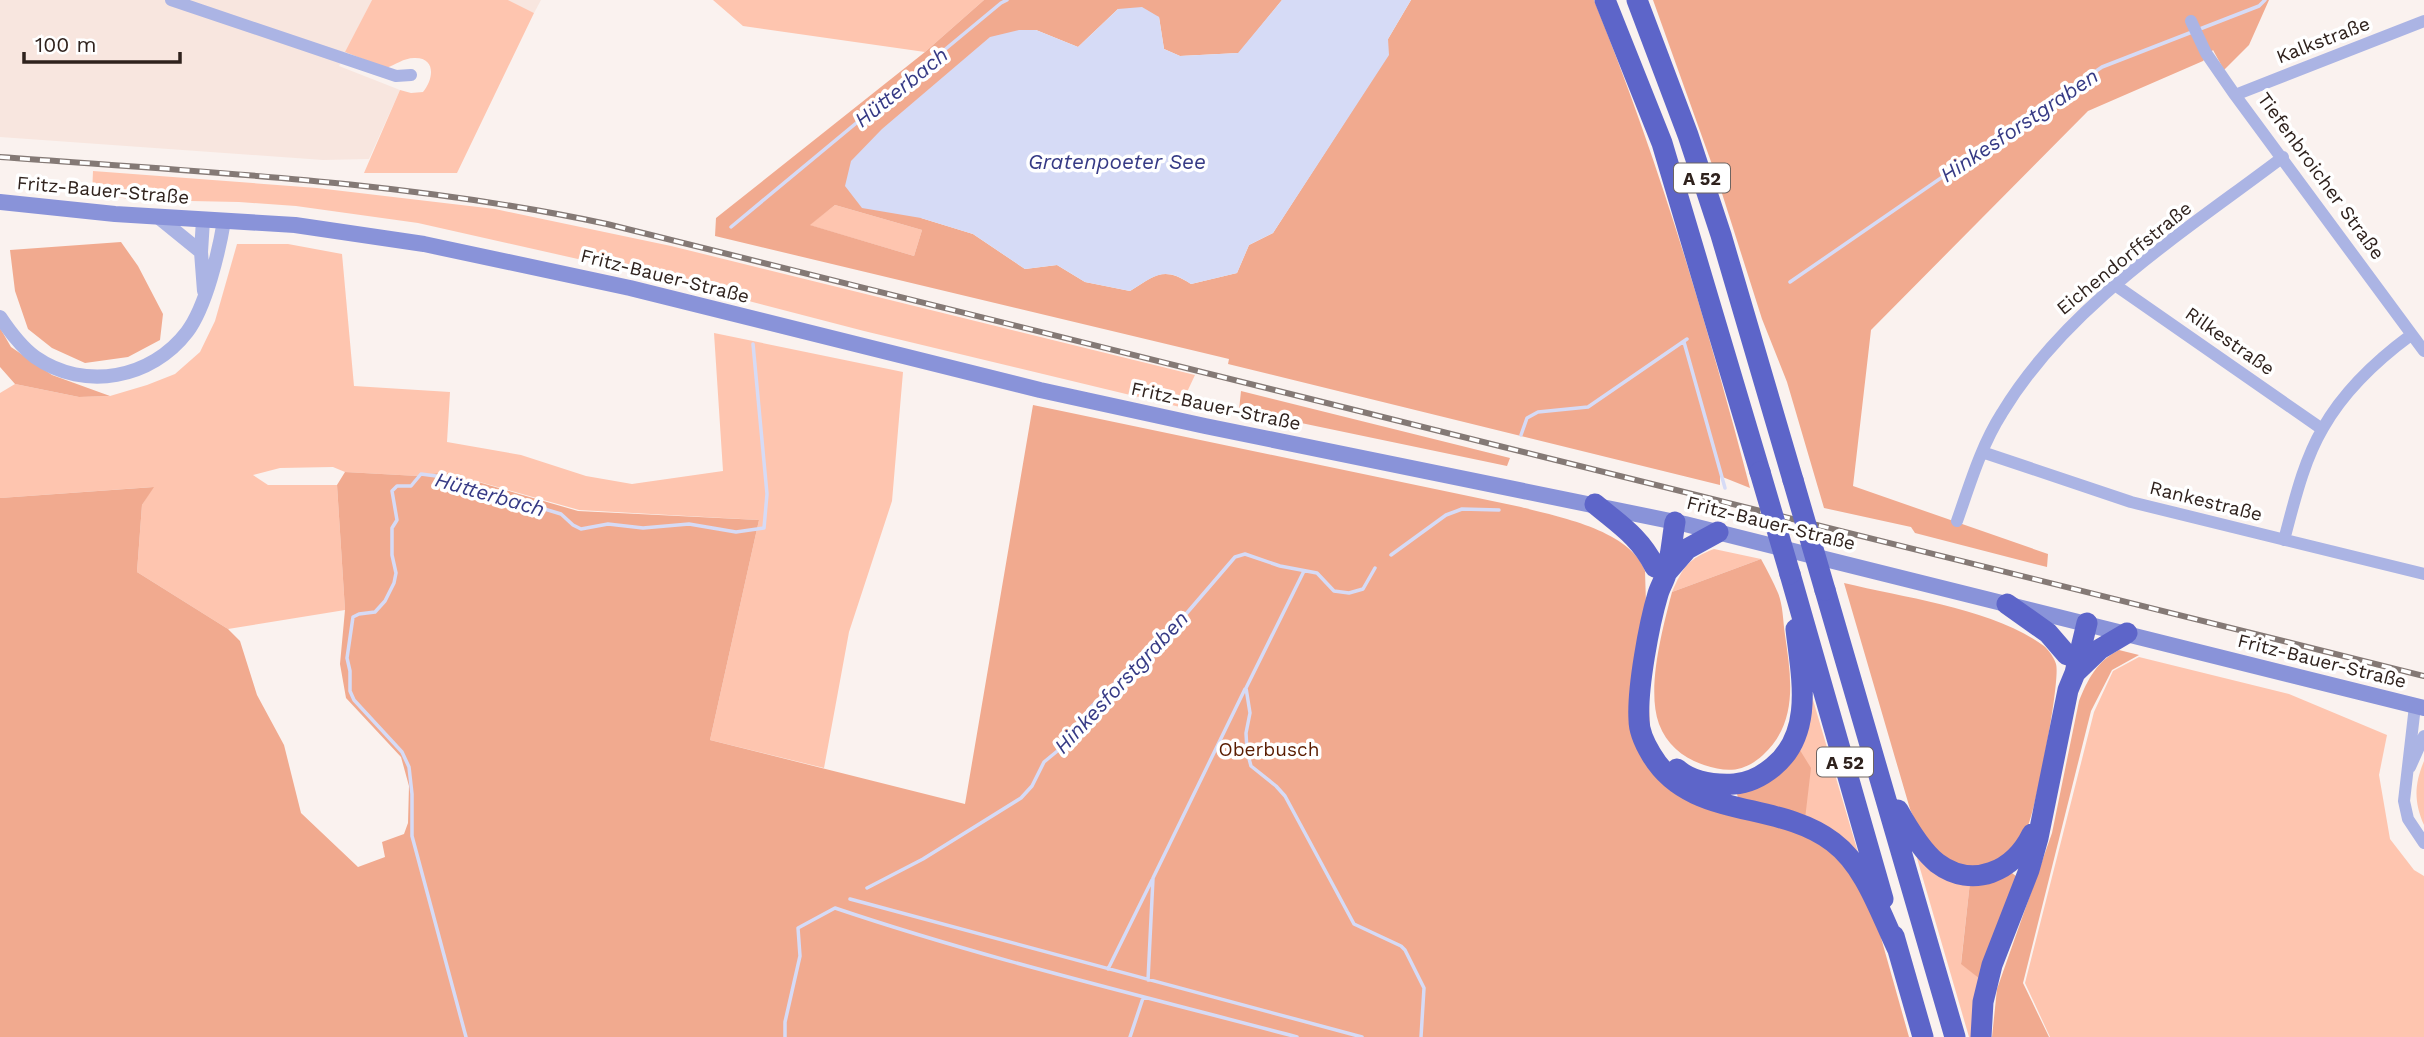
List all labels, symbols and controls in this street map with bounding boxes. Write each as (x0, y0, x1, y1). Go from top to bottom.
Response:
street label: Kalkstraße (2273, 12, 2373, 68)
scale bar (24, 21, 180, 65)
text: 100 m (35, 32, 97, 57)
water label: Hütterbach (849, 42, 953, 132)
water label: Hinkesforstgraben (1935, 63, 2103, 187)
street label: Tiefenbroicher Straße (2253, 88, 2389, 264)
water label: Gratenpoeter See (1028, 149, 1206, 174)
road number: A 52 (1674, 163, 1730, 192)
street label: Fritz-Bauer-Straße (16, 171, 190, 209)
street label: Eichendorffstraße (2052, 196, 2196, 320)
street label: Fritz-Bauer-Straße (578, 244, 752, 308)
street label: Rilkestraße (2181, 302, 2279, 380)
street label: Fritz-Bauer-Straße (1129, 377, 1303, 435)
water label: Hütterbach (432, 466, 548, 522)
street label: Rankestraße (2147, 476, 2265, 526)
street label: Fritz-Bauer-Straße (1684, 491, 1858, 555)
water label: Hinkesforstgraben (1049, 606, 1193, 758)
street label: Fritz-Bauer-Straße (2235, 629, 2409, 693)
park label: Oberbusch (1219, 738, 1319, 761)
road number: A 52 (1817, 748, 1873, 776)

